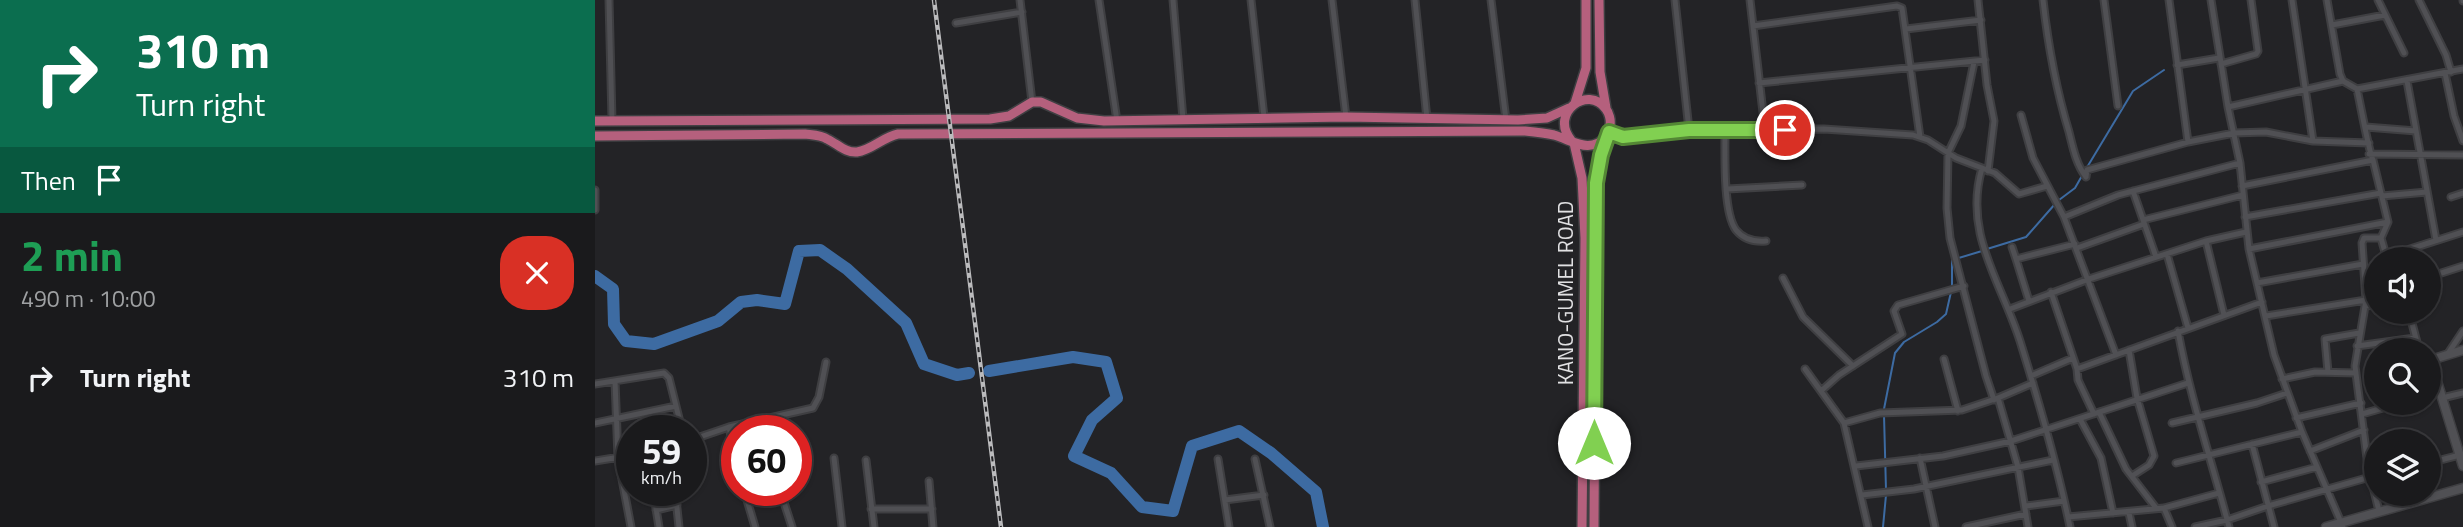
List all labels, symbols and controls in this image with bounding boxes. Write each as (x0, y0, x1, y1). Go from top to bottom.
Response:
text: 310 m (136, 12, 270, 87)
icon: right (21, 28, 112, 119)
text: Turn right (136, 80, 265, 128)
pin (1755, 100, 1815, 160)
icon: arrive (1766, 111, 1804, 149)
text: Then (21, 161, 76, 200)
icon: arrive (90, 161, 128, 199)
street label: KANO-GUMEL ROAD (1549, 201, 1581, 385)
text: 2 min (21, 223, 123, 287)
button: close (500, 236, 574, 310)
map controls (2364, 247, 2441, 506)
button: sound (2364, 247, 2441, 324)
text: 490 m · 10:00 (21, 281, 156, 316)
button: search (2364, 338, 2441, 415)
text: Turn right (80, 358, 191, 397)
text: 310 m (503, 358, 574, 397)
icon: right (21, 359, 59, 397)
position arrow (1557, 406, 1631, 480)
speed limit sign: 60 (721, 415, 812, 506)
text: 59 (642, 424, 681, 478)
button: layers (2364, 429, 2441, 506)
text: km/h (641, 464, 682, 491)

